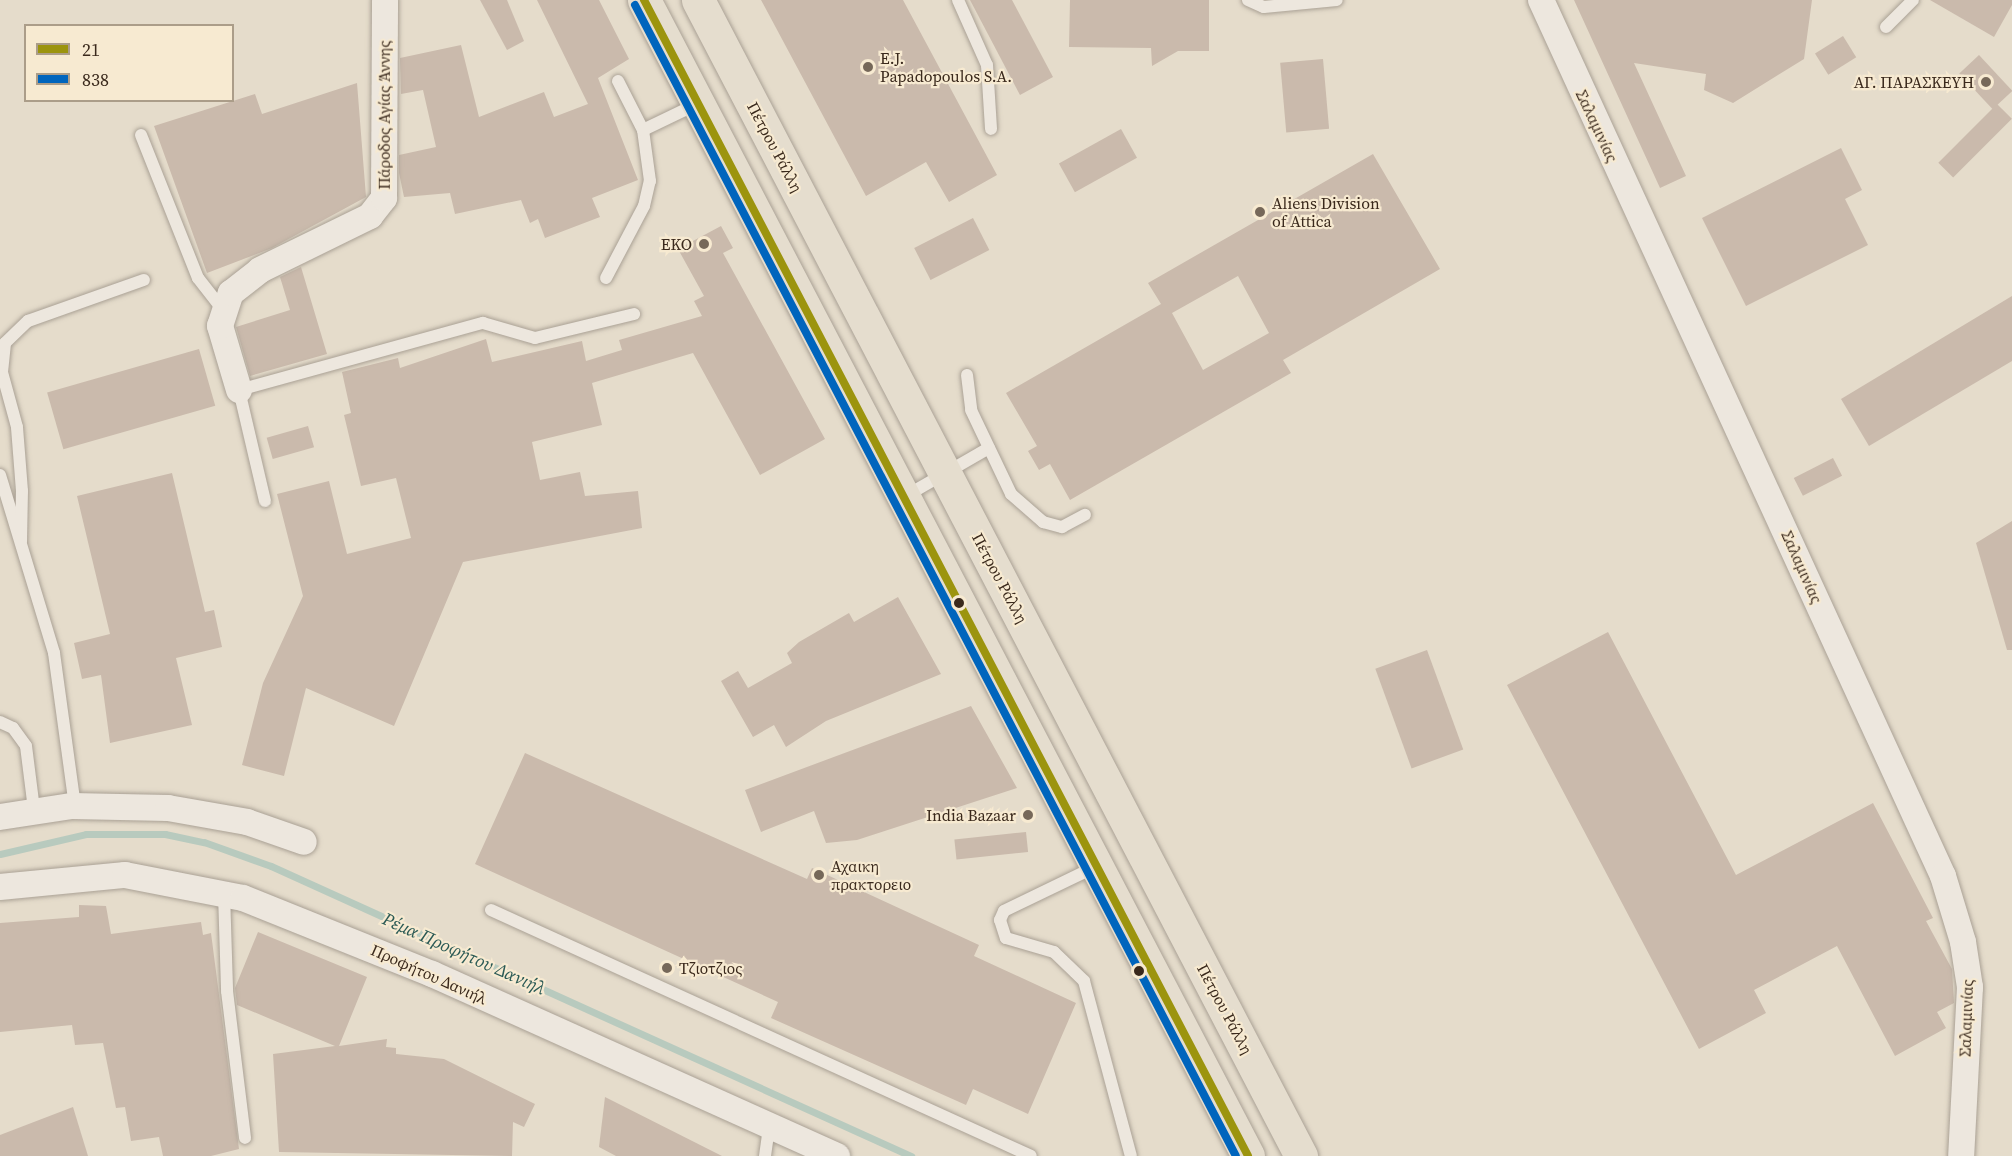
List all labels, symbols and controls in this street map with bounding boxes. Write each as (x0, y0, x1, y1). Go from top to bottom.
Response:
legend (24, 24, 234, 102)
text: 21 (82, 37, 100, 62)
street label: Πάροδος Αγίας Άννης (374, 40, 394, 190)
place label: E.J. Papadopoulos S.A. (880, 48, 1012, 86)
marker: E.J. Papadopoulos S.A. (861, 60, 875, 74)
text: 838 (82, 67, 109, 92)
place label: ΑΓ. ΠΑΡΑΣΚΕΥΗ (1854, 72, 1974, 92)
marker: ΑΓ. ΠΑΡΑΣΚΕΥΗ (1979, 75, 1993, 89)
street label: Σαλαμινίας (1572, 87, 1622, 165)
street label: Πέτρου Ράλλη (743, 99, 807, 195)
place label: Aliens Division of Attica (1272, 193, 1380, 231)
marker: Aliens Division of Attica (1253, 205, 1267, 219)
place label: EKO (661, 234, 692, 254)
marker: EKO (697, 237, 711, 251)
street label: Σαλαμινίας (1777, 528, 1827, 606)
street label: Πέτρου Ράλλη (968, 530, 1032, 626)
unlabelled marker (953, 597, 965, 609)
place label: India Bazaar (926, 805, 1016, 825)
marker: India Bazaar (1021, 808, 1035, 822)
place label: Αχαικη πρακτορειο (831, 856, 911, 894)
marker: Αχαικη πρακτορειο (812, 868, 826, 882)
water label: Ρέμα Προφήτου Δανιήλ (379, 908, 549, 1000)
street label: Προφήτου Δανιήλ (368, 940, 490, 1008)
place label: Τζιοτζιος (679, 958, 742, 978)
marker: Τζιοτζιος (660, 961, 674, 975)
street label: Πέτρου Ράλλη (1193, 961, 1257, 1057)
unlabelled marker (1133, 965, 1145, 977)
street label: Σαλαμινίας (1955, 979, 1977, 1057)

